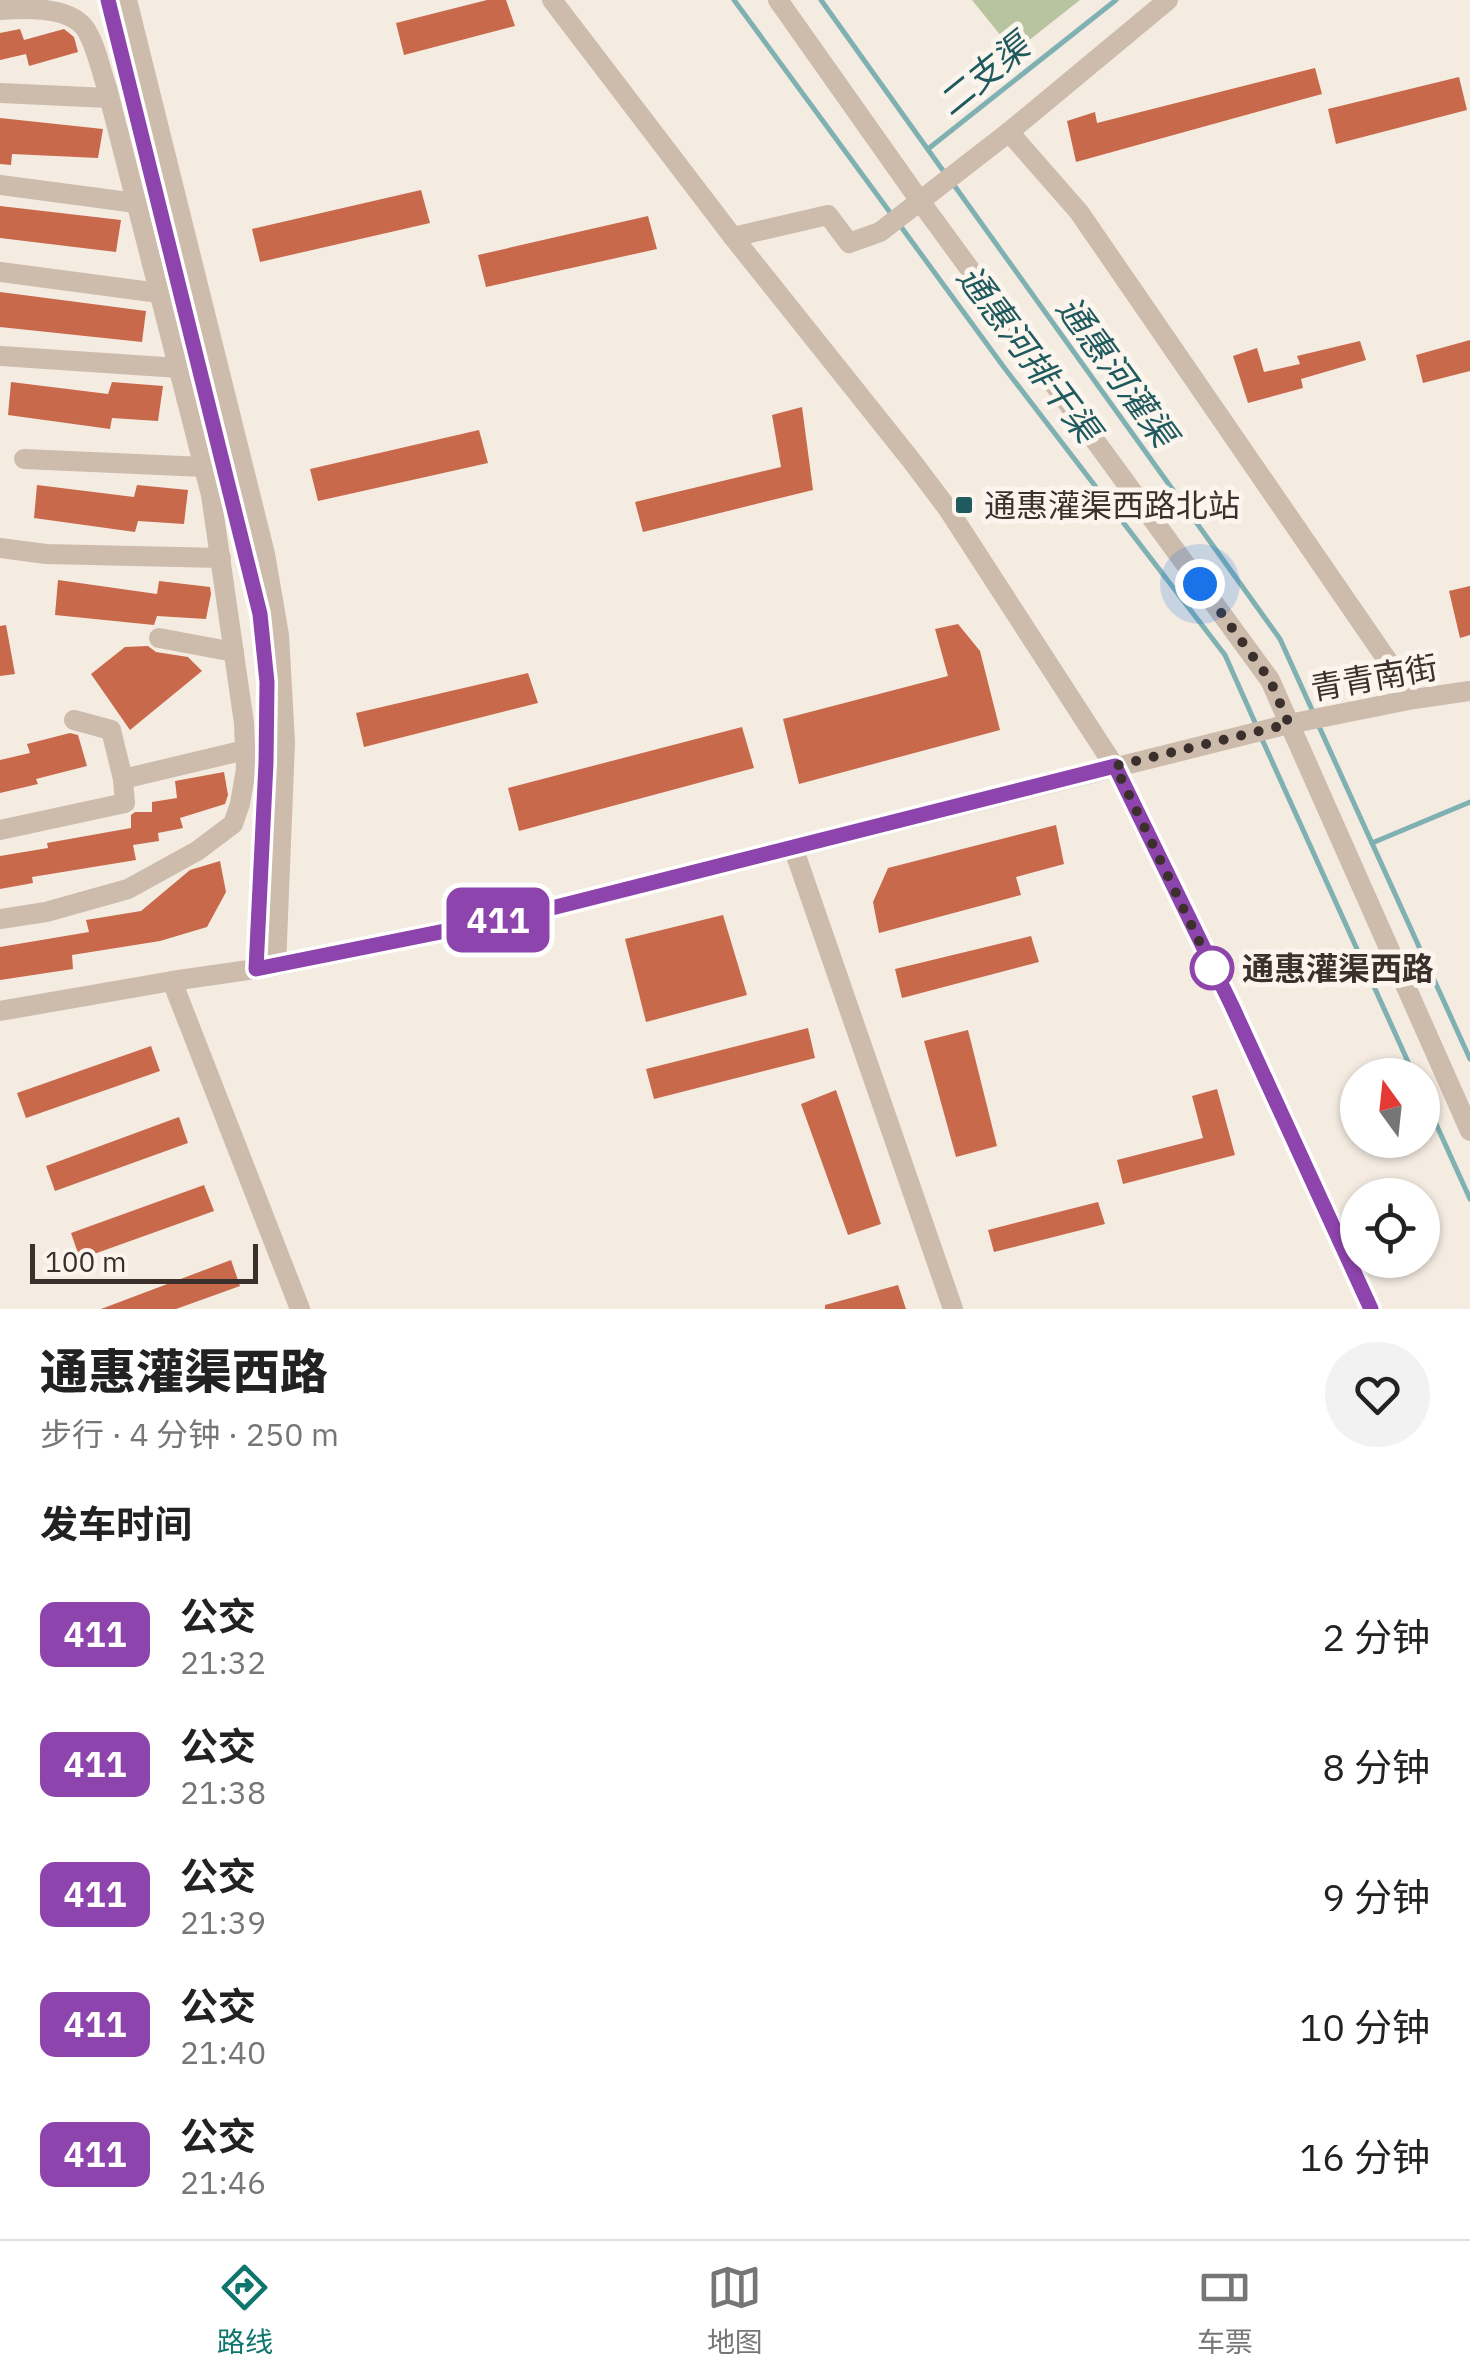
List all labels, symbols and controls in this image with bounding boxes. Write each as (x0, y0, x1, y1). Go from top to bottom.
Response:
water label: 二支渠 (928, 20, 1042, 125)
water label: 通惠河排干渠 (947, 255, 1114, 455)
water label: 通惠河灌渠 (1047, 287, 1190, 459)
place label: 通惠灌渠西路北站 (984, 484, 1240, 526)
marker: 通惠灌渠西路北站 (953, 494, 975, 516)
your location (1175, 559, 1225, 609)
street label: 青青南街 (1307, 645, 1441, 709)
line badge: 411 (440, 888, 556, 952)
text: 411 (466, 897, 530, 943)
marker: 通惠灌渠西路 (1191, 947, 1233, 989)
place label: 通惠灌渠西路 (1242, 947, 1434, 989)
north arrow (1340, 1058, 1440, 1158)
map controls (1340, 1058, 1440, 1278)
button: locate (1340, 1178, 1440, 1278)
scale bar (30, 1239, 258, 1284)
text: 100 m (45, 1243, 126, 1280)
text: 通惠灌渠西路 (40, 1340, 328, 1402)
button: heart (1325, 1342, 1430, 1447)
text: 步行 · 4 分钟 · 250 m (40, 1413, 339, 1455)
text: 发车时间 (40, 1499, 192, 1548)
text: 公交 (180, 1591, 256, 1640)
text: 411 (63, 1611, 127, 1657)
text: 2 分钟 (1322, 1612, 1430, 1661)
text: 21:32 (180, 1641, 266, 1683)
text: 公交 (180, 1721, 256, 1770)
text: 411 (63, 1741, 127, 1787)
text: 8 分钟 (1322, 1742, 1430, 1791)
text: 21:38 (180, 1771, 266, 1813)
text: 公交 (180, 1851, 256, 1900)
text: 411 (63, 1871, 127, 1917)
text: 9 分钟 (1322, 1872, 1430, 1921)
text: 21:39 (180, 1901, 266, 1943)
text: 公交 (180, 1981, 256, 2030)
text: 411 (63, 2001, 127, 2047)
text: 10 分钟 (1299, 2002, 1430, 2051)
text: 21:40 (180, 2031, 266, 2073)
text: 公交 (180, 2111, 256, 2160)
text: 411 (63, 2131, 127, 2177)
text: 16 分钟 (1299, 2132, 1430, 2181)
text: 21:46 (180, 2161, 266, 2203)
tab: 路线 (217, 2260, 273, 2360)
tab: 地图 (707, 2260, 763, 2360)
tab: 车票 (1197, 2260, 1253, 2360)

